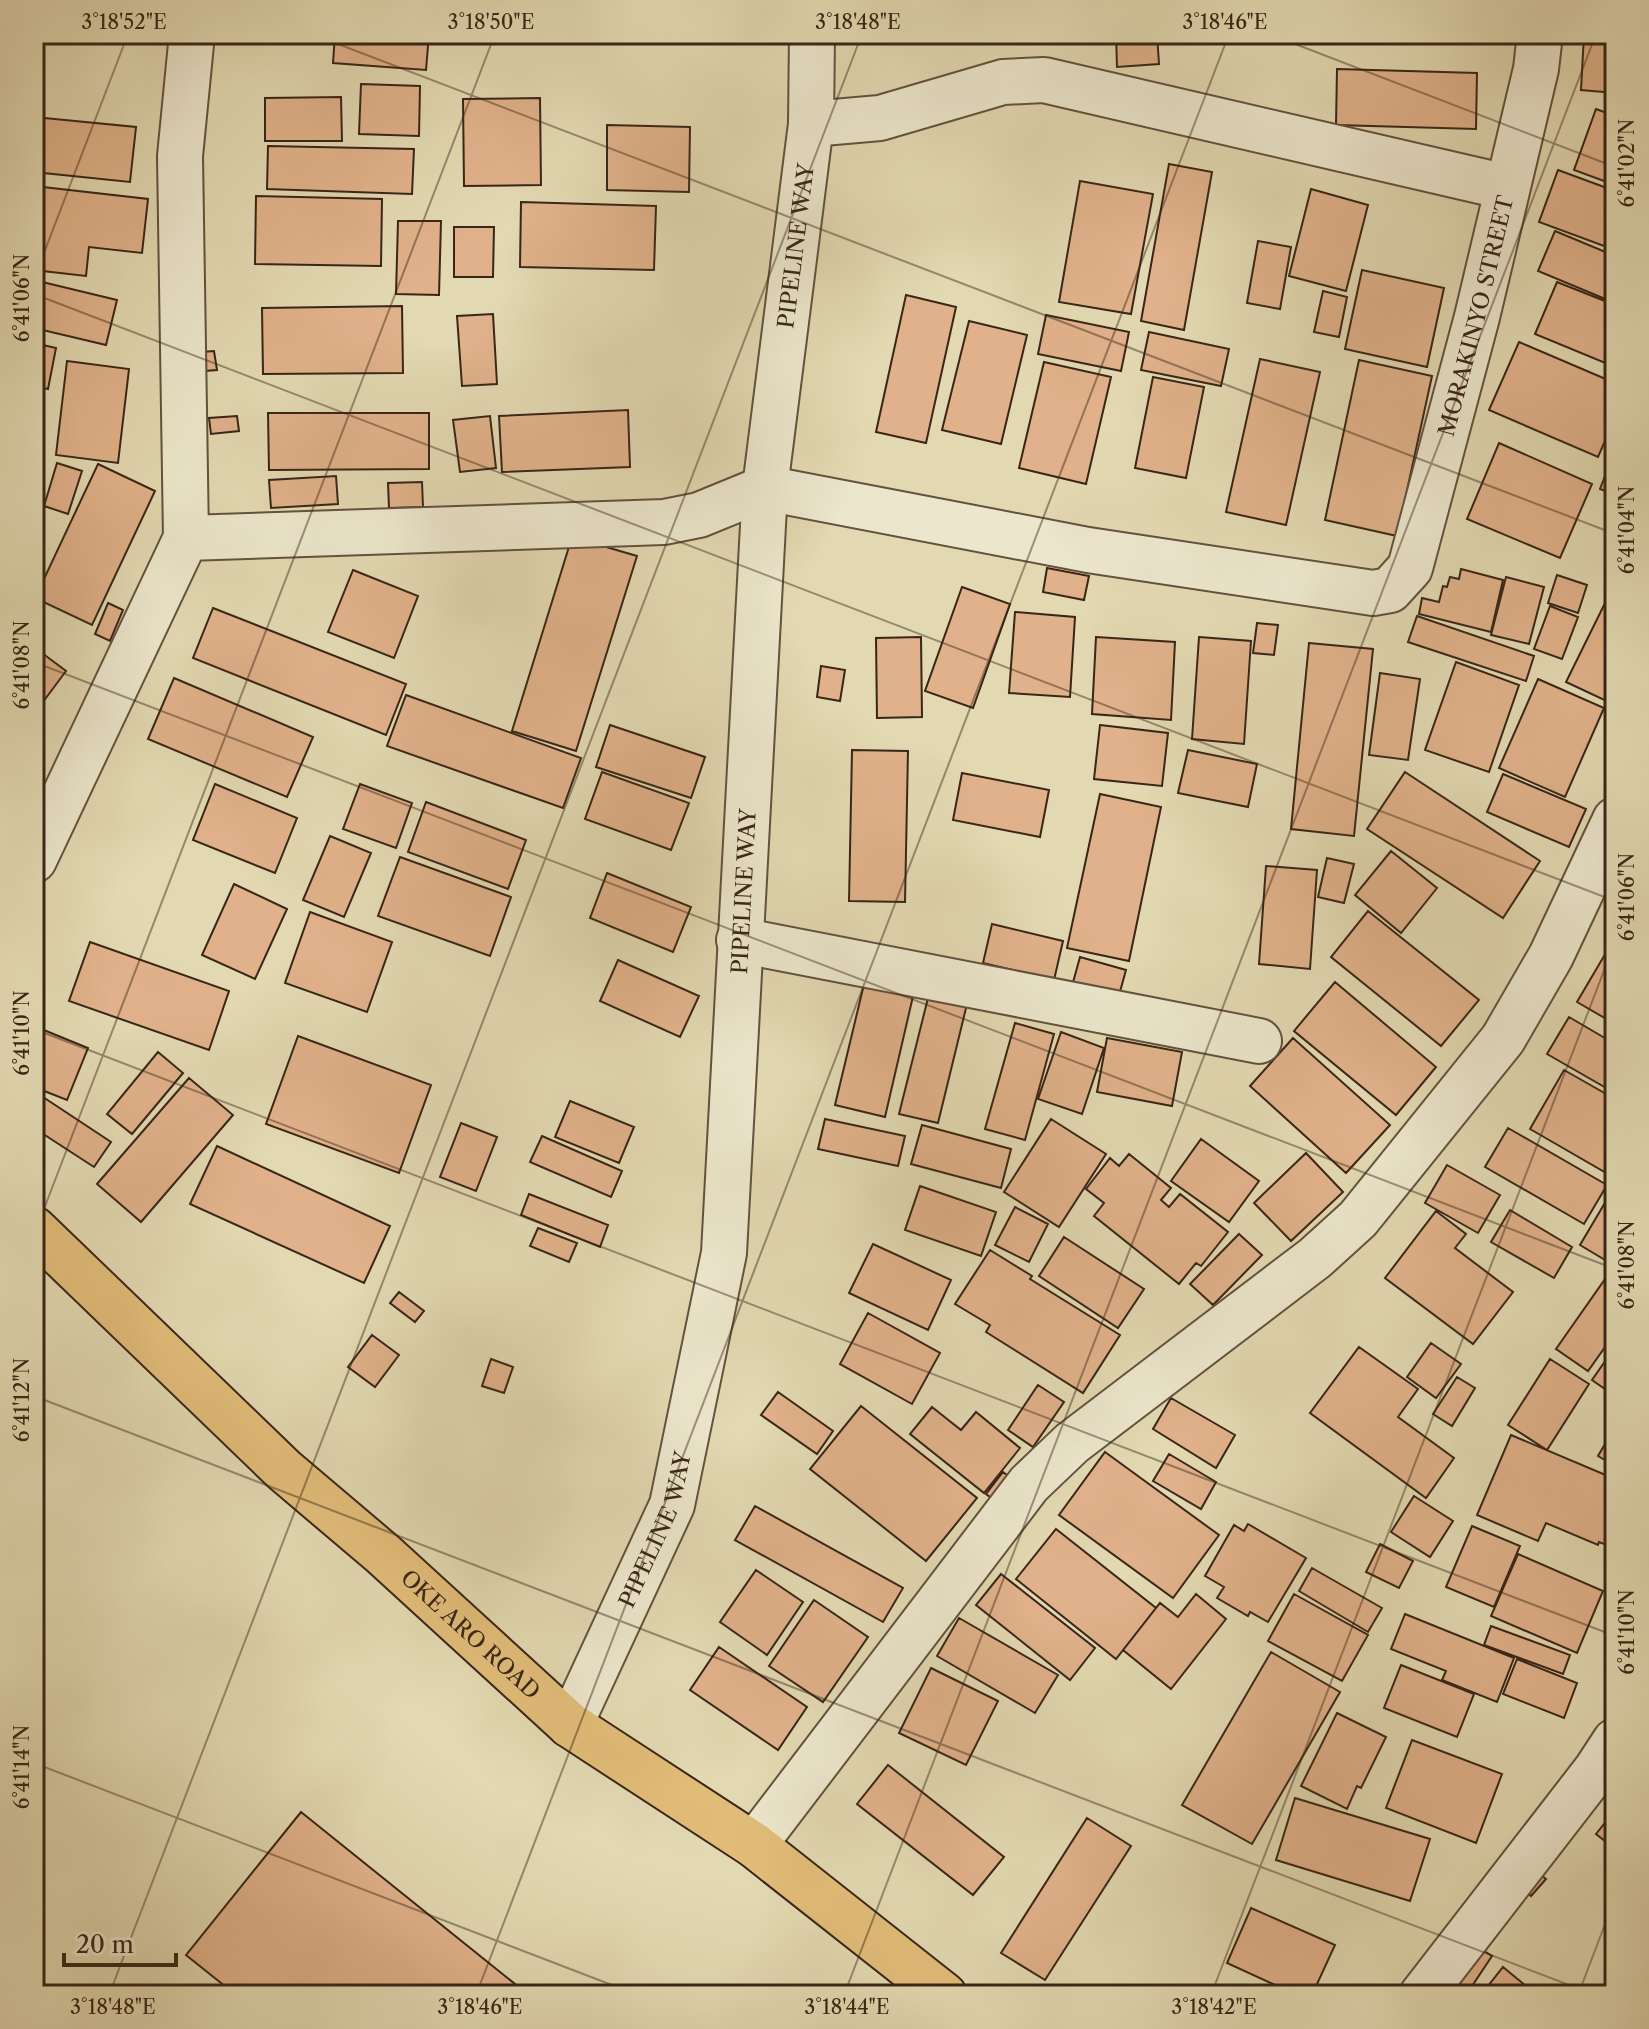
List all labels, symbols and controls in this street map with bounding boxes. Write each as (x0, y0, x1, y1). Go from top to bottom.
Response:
text: 3°18'52"E (81, 10, 167, 34)
text: 3°18'50"E (448, 10, 534, 34)
text: 3°18'48"E (815, 10, 901, 34)
text: 3°18'46"E (1182, 10, 1268, 34)
text: 6°41'02"N (1615, 119, 1639, 207)
street label: PIPELINE WAY (772, 161, 820, 330)
street label: MORAKINYO STREET (1433, 192, 1520, 439)
text: 6°41'06"N (10, 254, 34, 342)
text: 6°41'04"N (1615, 486, 1639, 574)
text: 6°41'08"N (10, 620, 34, 710)
street label: PIPELINE WAY (726, 807, 762, 975)
text: 6°41'06"N (1615, 853, 1639, 941)
text: 6°41'10"N (10, 990, 34, 1076)
text: 6°41'08"N (1615, 1220, 1639, 1310)
text: 6°41'12"N (10, 1358, 34, 1442)
street label: PIPELINE WAY (613, 1449, 697, 1612)
street label: OKE ARO ROAD (395, 1564, 546, 1705)
text: 6°41'10"N (1615, 1589, 1639, 1675)
text: 6°41'14"N (10, 1725, 34, 1809)
scale bar (64, 1917, 176, 1967)
text: 20 m (76, 1930, 134, 1959)
text: 3°18'48"E (70, 1995, 156, 2019)
text: 3°18'46"E (437, 1995, 523, 2019)
text: 3°18'44"E (804, 1995, 890, 2019)
text: 3°18'42"E (1171, 1995, 1257, 2019)

